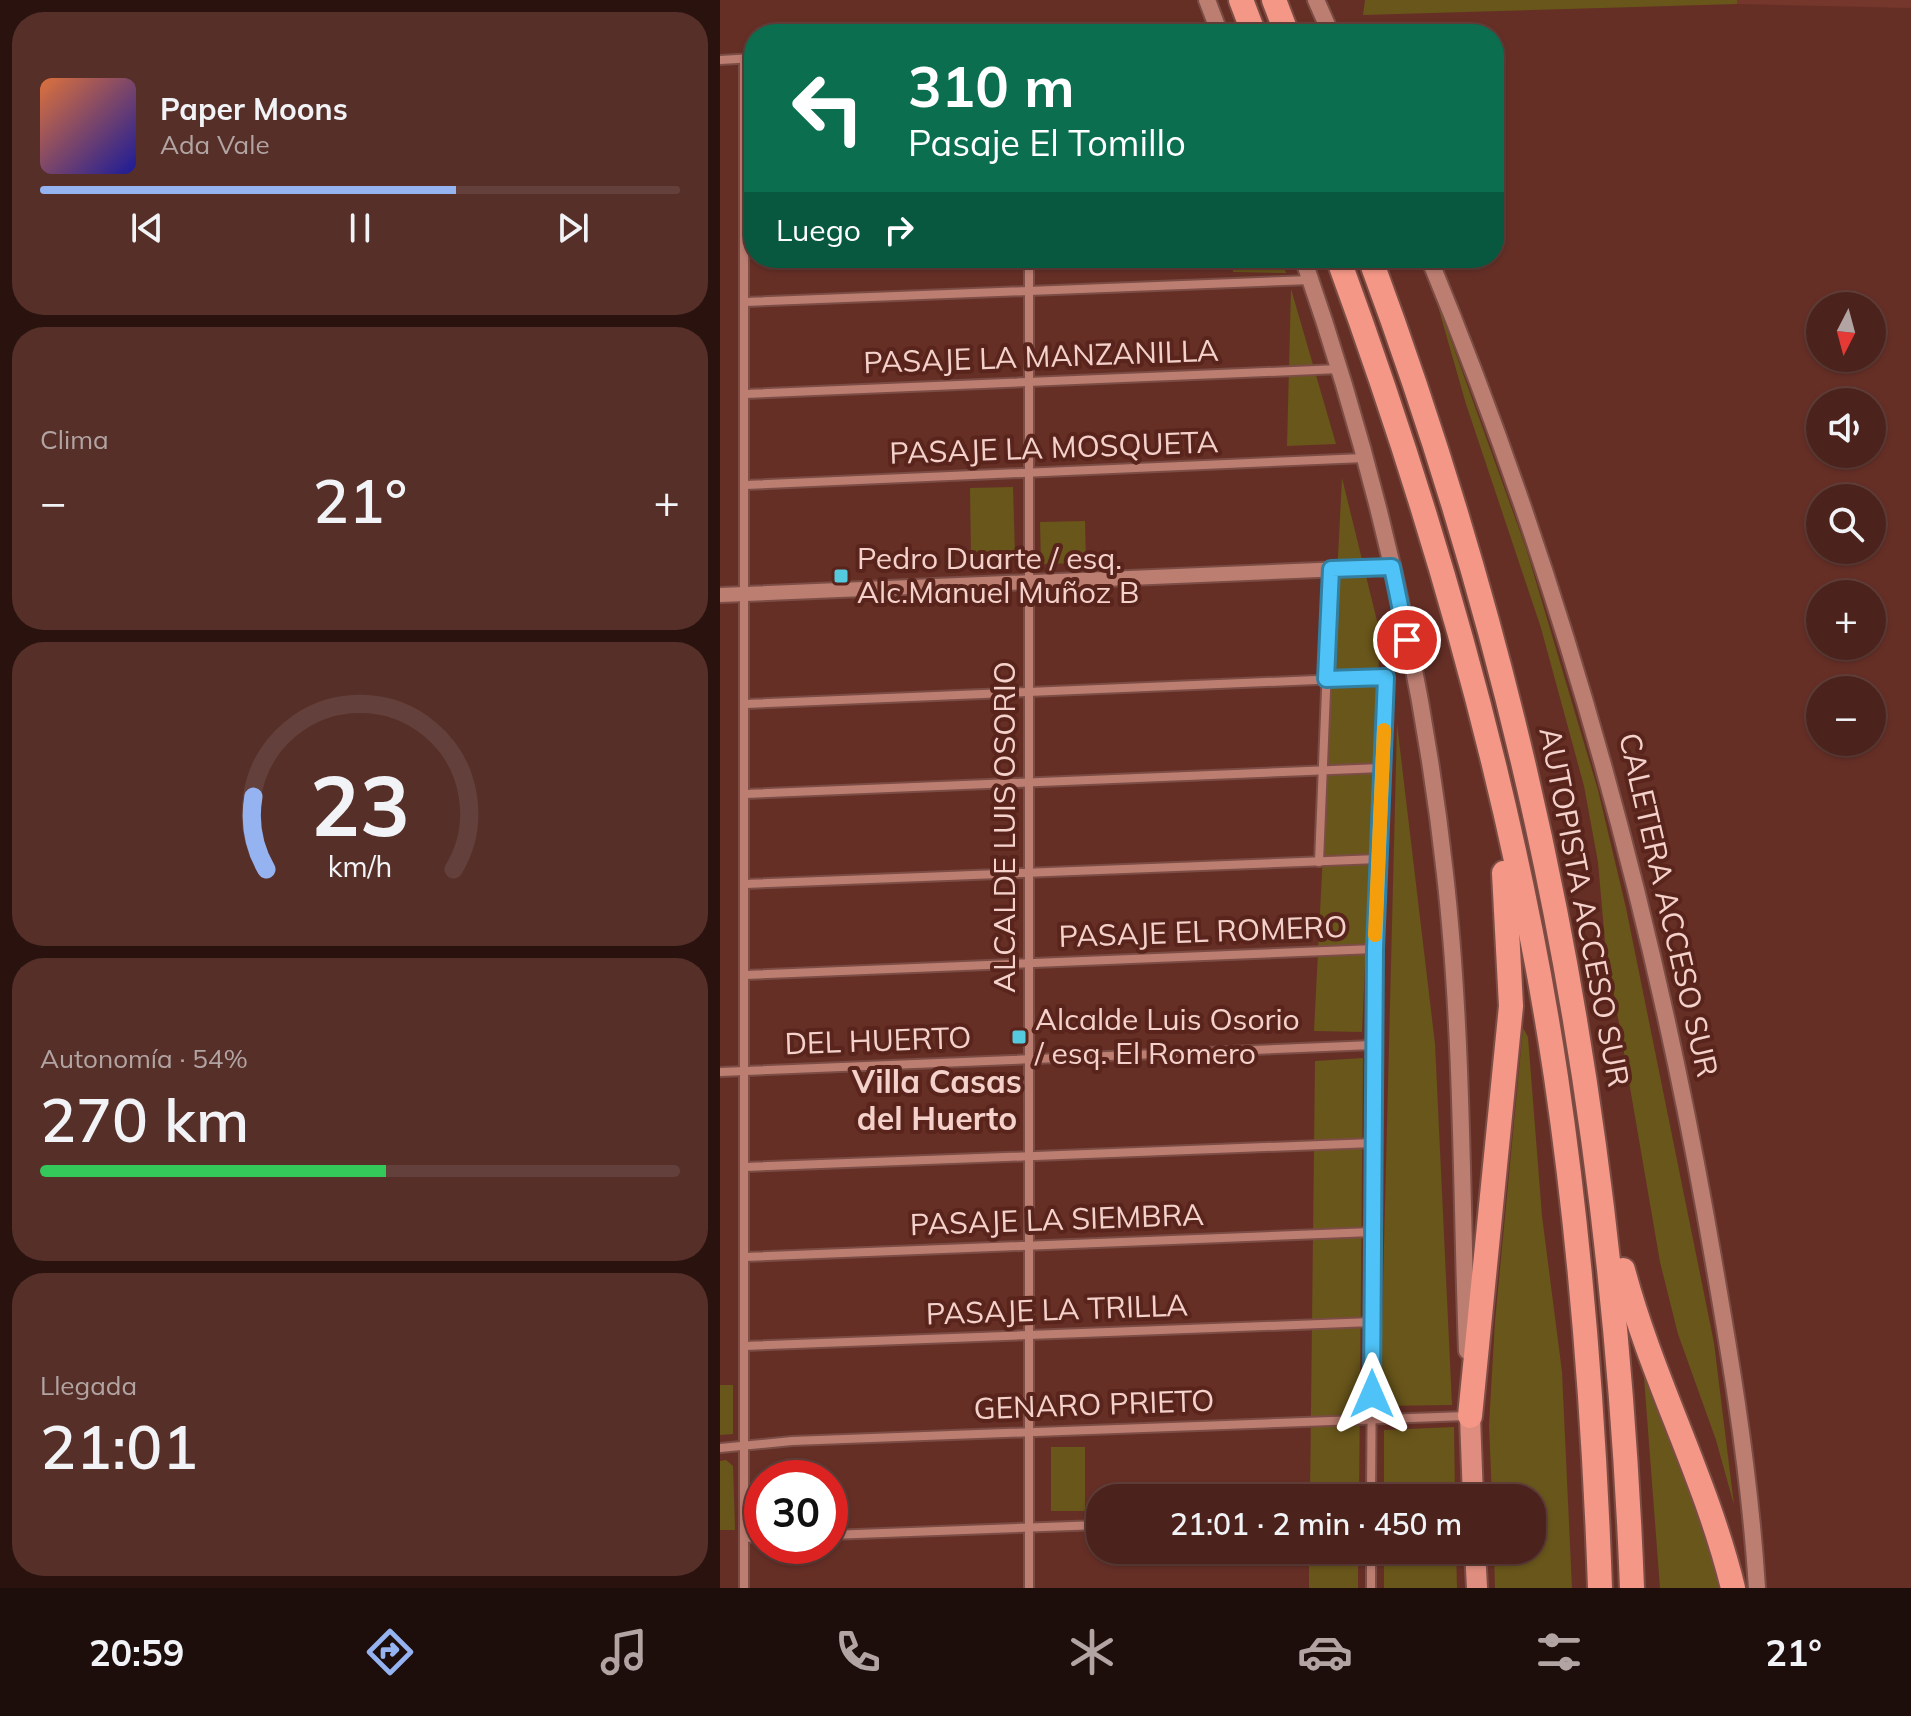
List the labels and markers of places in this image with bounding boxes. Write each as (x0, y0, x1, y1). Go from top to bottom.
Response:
place label: Pedro Duarte / esq. Alc.Manuel Muñoz B (857, 539, 1139, 611)
marker: Pedro Duarte / esq. Alc.Manuel Muñoz B (832, 567, 850, 585)
pin (1373, 606, 1441, 674)
place label: Alcalde Luis Osorio / esq. El Romero (1034, 1000, 1300, 1072)
marker: Alcalde Luis Osorio / esq. El Romero (1010, 1028, 1028, 1046)

